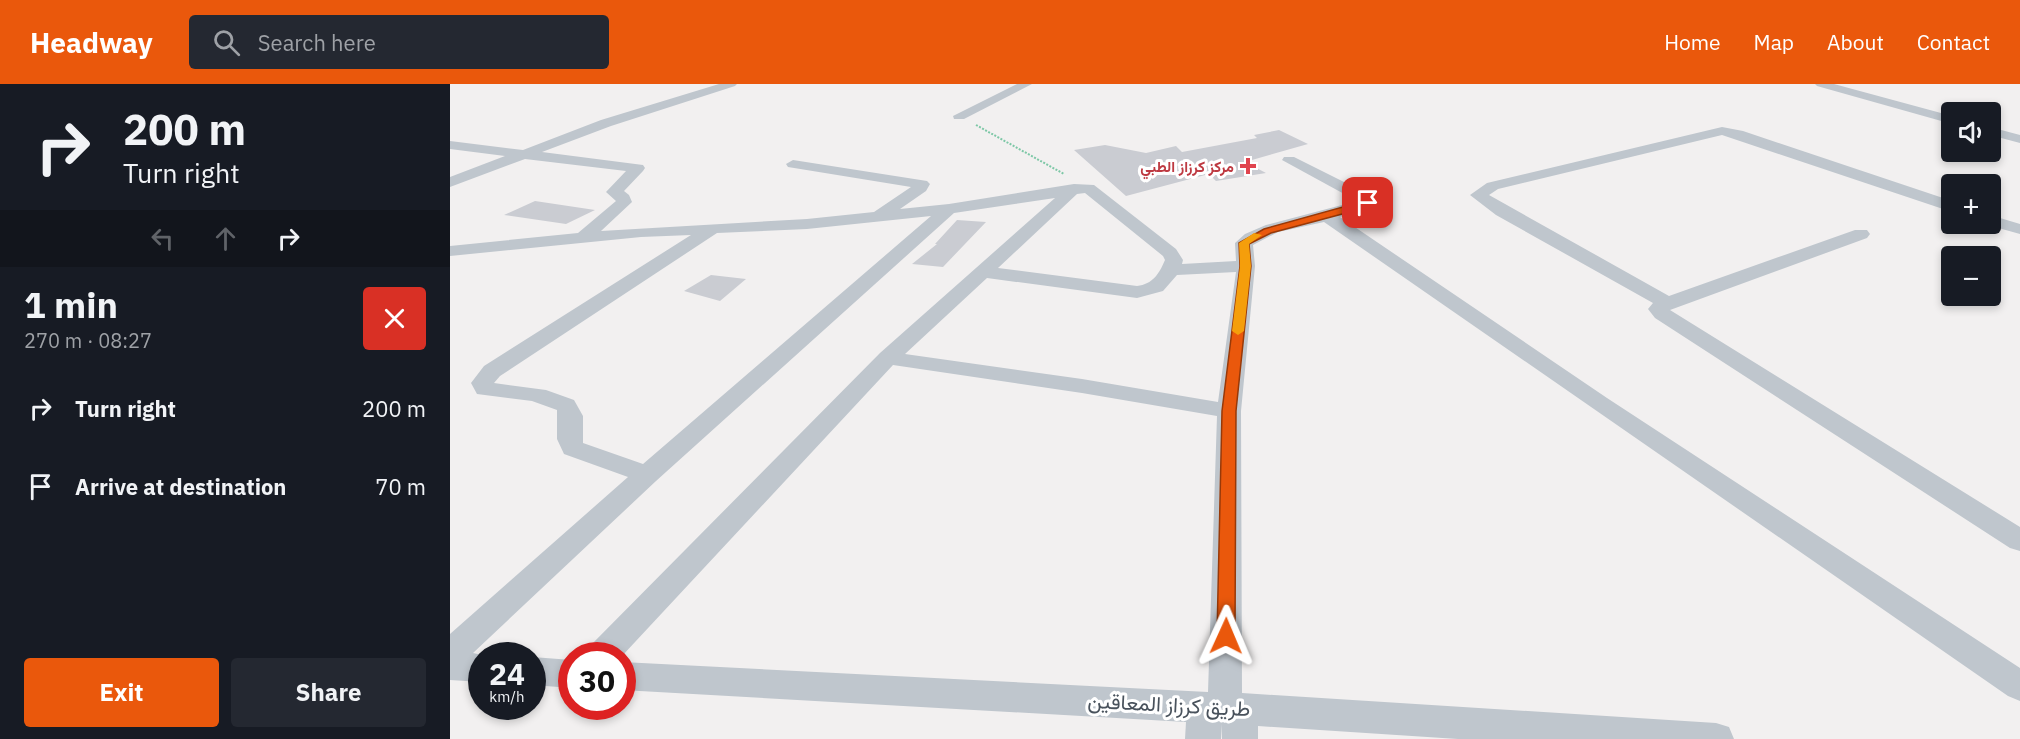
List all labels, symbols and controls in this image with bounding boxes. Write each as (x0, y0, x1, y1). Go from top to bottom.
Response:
search box (189, 15, 609, 69)
text: Headway (30, 24, 153, 61)
icon: search (210, 26, 243, 59)
text: Search here (258, 28, 376, 57)
text: Home (1664, 28, 1721, 56)
text: Map (1754, 28, 1794, 56)
text: About (1827, 28, 1884, 56)
text: Contact (1917, 28, 1990, 56)
text: 200 m (123, 102, 246, 157)
map controls (1941, 102, 2001, 306)
button: sound (1941, 102, 2001, 162)
icon: right (24, 108, 102, 186)
text: Turn right (123, 155, 240, 190)
place label: مركز كرزاز الطبي (1140, 157, 1234, 180)
marker: مركز كرزاز الطبي (1239, 157, 1257, 175)
button: + (1941, 174, 2001, 234)
pin (1342, 177, 1393, 228)
icon: arrive (1351, 186, 1384, 219)
icon: left (146, 222, 179, 255)
icon: ahead (209, 222, 242, 255)
icon: right (272, 222, 305, 255)
button: − (1941, 246, 2001, 306)
text: 1 min (24, 281, 118, 328)
button: close (363, 287, 426, 350)
text: 270 m · 08:27 (24, 327, 152, 354)
icon: right (24, 392, 57, 425)
text: Turn right (75, 394, 176, 423)
text: 200 m (362, 394, 426, 423)
icon: arrive (24, 470, 57, 503)
text: Arrive at destination (75, 472, 286, 501)
text: 70 m (375, 472, 426, 501)
position arrow (1194, 604, 1258, 668)
speed limit sign: 30 (558, 642, 636, 720)
text: 24 (489, 654, 525, 693)
button: Exit (24, 658, 219, 727)
button: Share (231, 658, 426, 727)
street label: طريق كرزاز المعاقين (1087, 686, 1251, 722)
text: km/h (489, 687, 525, 706)

